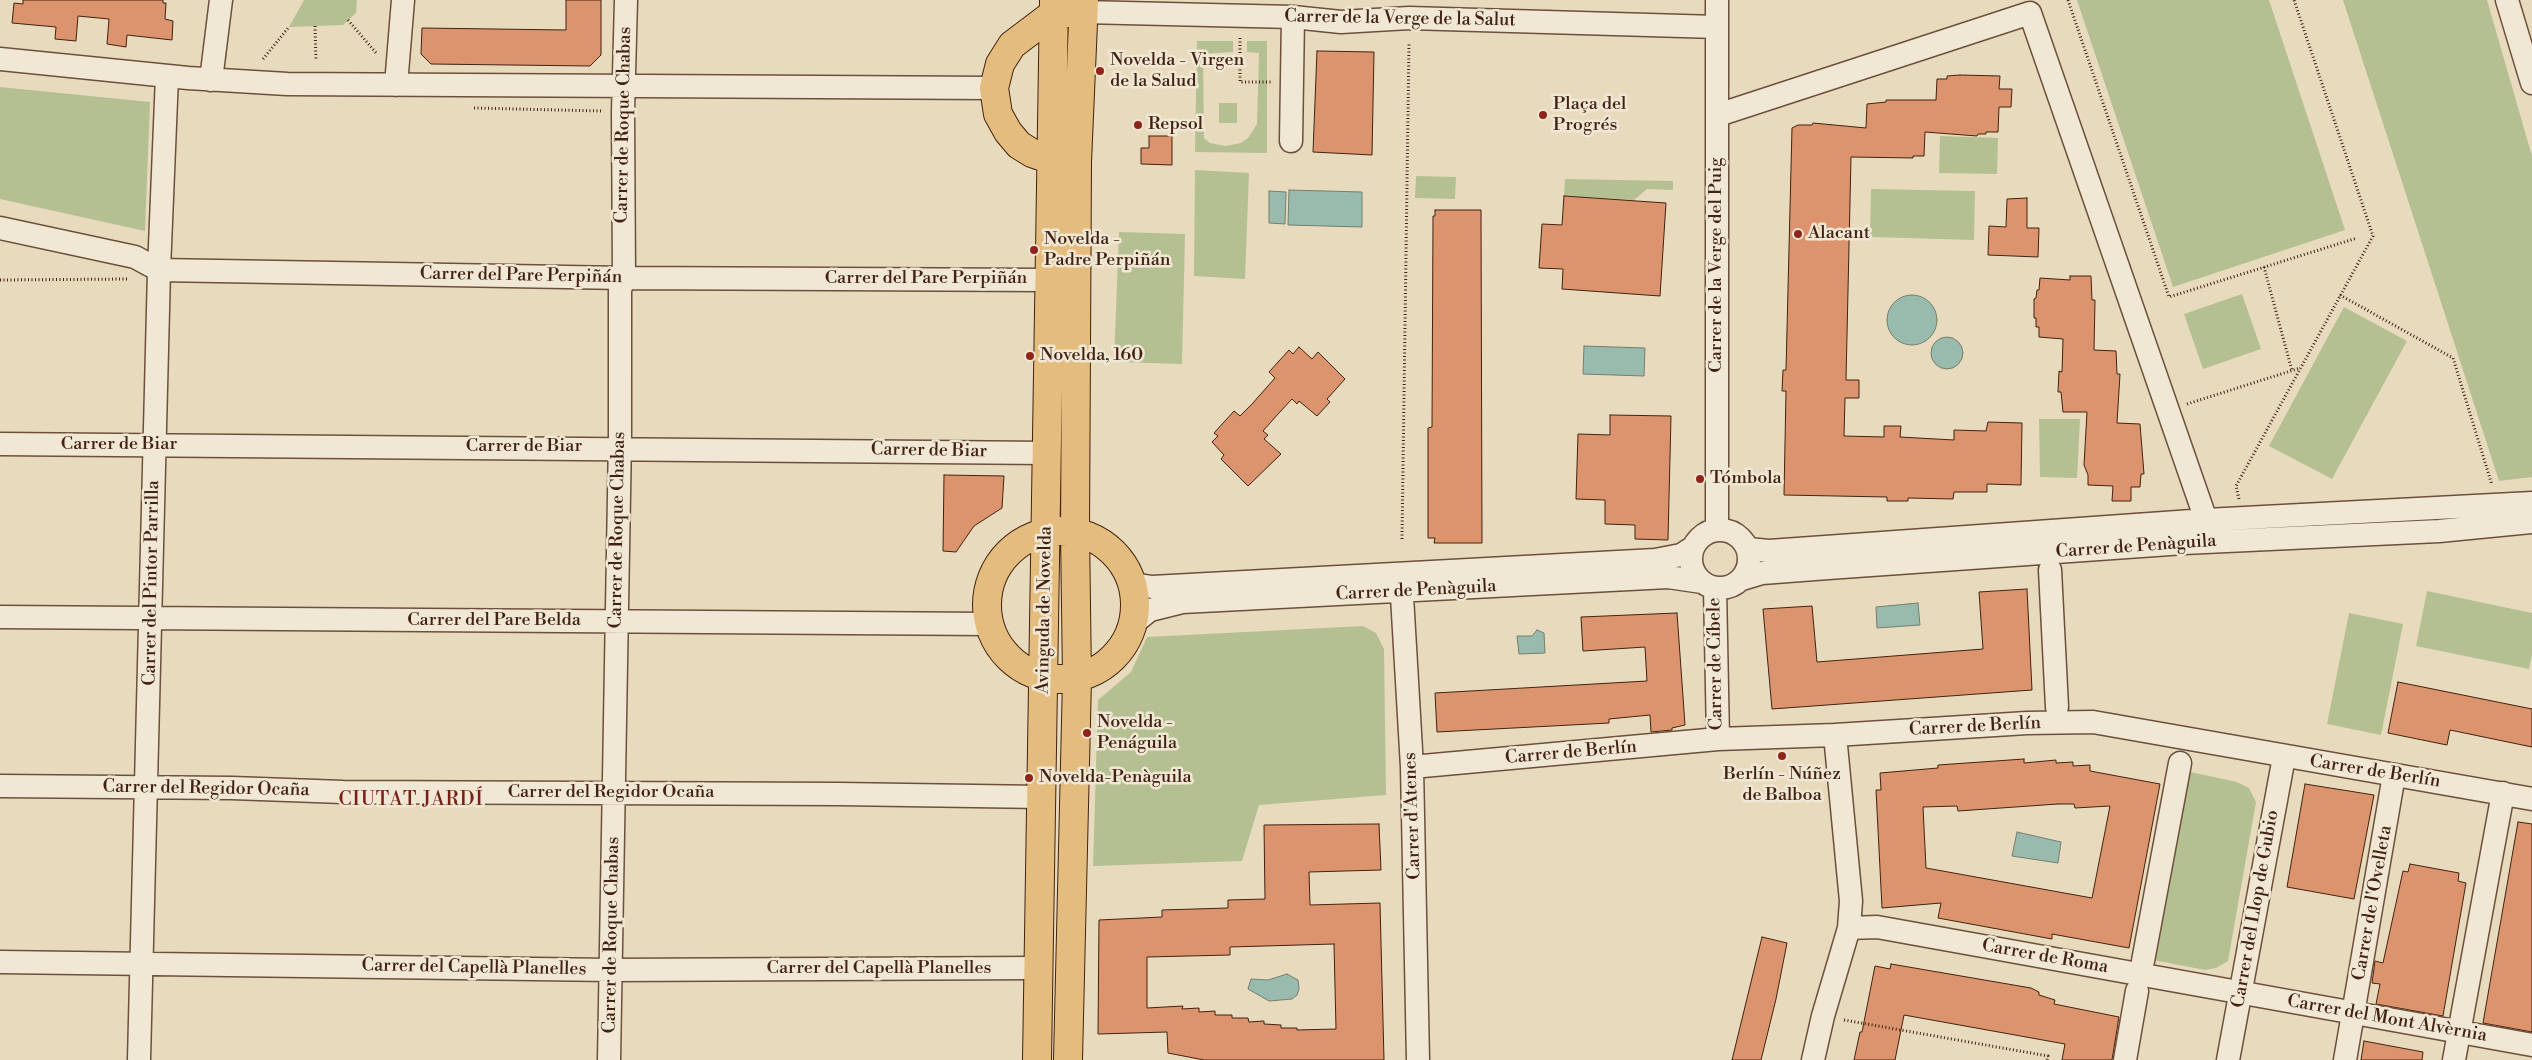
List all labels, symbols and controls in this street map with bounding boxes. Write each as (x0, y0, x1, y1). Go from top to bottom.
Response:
street label: Carrer de la Verge de la Salut (1284, 6, 1516, 32)
street label: Carrer de Roque Chabas (611, 26, 637, 224)
place label: Novelda - Virgen de la Salud (1110, 50, 1244, 92)
marker: Novelda - Virgen de la Salud (1094, 65, 1106, 77)
place label: Plaça del Progrés (1553, 94, 1626, 136)
marker: Plaça del Progrés (1537, 109, 1549, 121)
place label: Repsol (1148, 114, 1203, 136)
marker: Repsol (1132, 119, 1144, 131)
street label: Carrer de la Verge del Puig (1706, 157, 1728, 373)
place label: Alacant (1808, 223, 1870, 245)
marker: Alacant (1792, 228, 1804, 240)
place label: Novelda - Padre Perpiñán (1044, 229, 1171, 272)
marker: Novelda - Padre Perpiñán (1028, 244, 1040, 256)
street label: Carrer del Pare Perpiñán (420, 263, 622, 289)
street label: Carrer del Pare Perpiñán (825, 268, 1027, 290)
place label: Novelda, 160 (1040, 345, 1143, 367)
marker: Novelda, 160 (1024, 350, 1036, 362)
street label: Carrer de Roque Chabas (605, 431, 631, 629)
street label: Carrer de Biar (61, 434, 177, 456)
street label: Carrer de Biar (466, 436, 582, 458)
street label: Carrer de Biar (871, 439, 987, 463)
place label: Tómbola (1710, 468, 1782, 490)
marker: Tómbola (1694, 473, 1706, 485)
street label: Carrer del Pintor Parrilla (139, 480, 165, 686)
street label: Avinguda de Novelda (1033, 526, 1057, 694)
street label: Carrer de Penàguila (2055, 531, 2217, 563)
street label: Carrer de Penàguila (1335, 576, 1497, 606)
street label: Carrer de Cíbele (1704, 597, 1728, 731)
street label: Carrer del Pare Belda (407, 610, 581, 632)
place label: Novelda - Penáguila (1097, 712, 1177, 754)
street label: Carrer de Berlín (1908, 713, 2042, 741)
marker: Novelda - Penáguila (1081, 727, 1093, 739)
street label: Carrer de Berlín (1504, 736, 1638, 770)
marker: Berlín - Núñez de Balboa (1776, 750, 1788, 762)
street label: Carrer de Berlín (2308, 751, 2442, 793)
street label: Carrer d'Atenes (1400, 752, 1426, 880)
place label: Berlín - Núñez de Balboa (1723, 764, 1841, 806)
place label: Novelda-Penàguila (1039, 767, 1192, 789)
marker: Novelda-Penàguila (1023, 772, 1035, 784)
street label: Carrer del Regidor Ocaña (102, 776, 310, 802)
street label: Carrer del Regidor Ocaña (508, 782, 714, 804)
district label: CIUTAT JARDÍ (337, 789, 485, 811)
street label: Carrer del Llop de Gubio (2228, 808, 2284, 1010)
street label: Carrer de l'Ovelleta (2349, 824, 2397, 982)
street label: Carrer de Roque Chabas (599, 836, 625, 1034)
street label: Carrer de Roma (1980, 935, 2110, 979)
street label: Carrer del Capellà Planelles (361, 955, 587, 981)
street label: Carrer del Capellà Planelles (767, 958, 991, 980)
street label: Carrer del Mont Alvèrnia (2285, 991, 2489, 1047)

